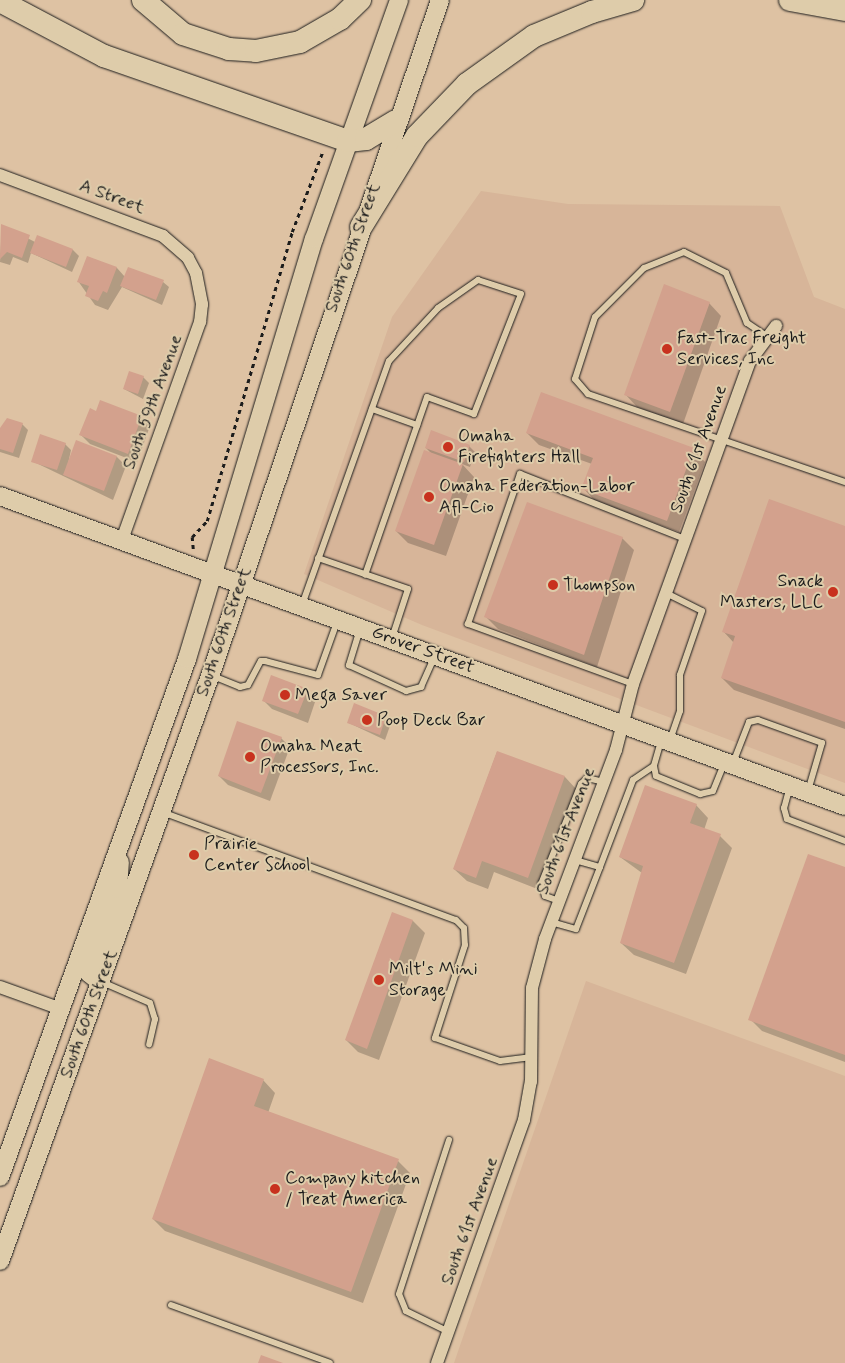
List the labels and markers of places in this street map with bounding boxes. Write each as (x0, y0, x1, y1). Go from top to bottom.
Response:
place label: Fast-Trac Freight Services, Inc (677, 328, 807, 370)
marker: Fast-Trac Freight Services, Inc (661, 343, 673, 355)
place label: Omaha Firefighters Hall (458, 426, 579, 468)
marker: Omaha Firefighters Hall (442, 441, 454, 453)
place label: Omaha Federation-Labor Afl-Cio (439, 476, 636, 518)
marker: Omaha Federation-Labor Afl-Cio (423, 491, 435, 503)
place label: Snack Masters, LLC (720, 571, 823, 614)
place label: Thompson (563, 574, 635, 596)
marker: Thompson (547, 579, 559, 591)
marker: Snack Masters, LLC (827, 586, 839, 598)
place label: Mega Saver (295, 684, 386, 706)
marker: Mega Saver (279, 689, 291, 701)
place label: Poop Deck Bar (377, 709, 483, 731)
marker: Poop Deck Bar (361, 714, 373, 726)
place label: Omaha Meat Processors, Inc. (260, 736, 379, 779)
marker: Omaha Meat Processors, Inc. (244, 751, 256, 763)
place label: Prairie Center School (204, 834, 311, 876)
marker: Prairie Center School (188, 849, 200, 861)
place label: Milt's Mini Storage (389, 959, 473, 1002)
marker: Milt's Mini Storage (373, 974, 385, 986)
place label: Company kitchen / Treat America (285, 1168, 416, 1210)
marker: Company kitchen / Treat America (269, 1183, 281, 1195)

